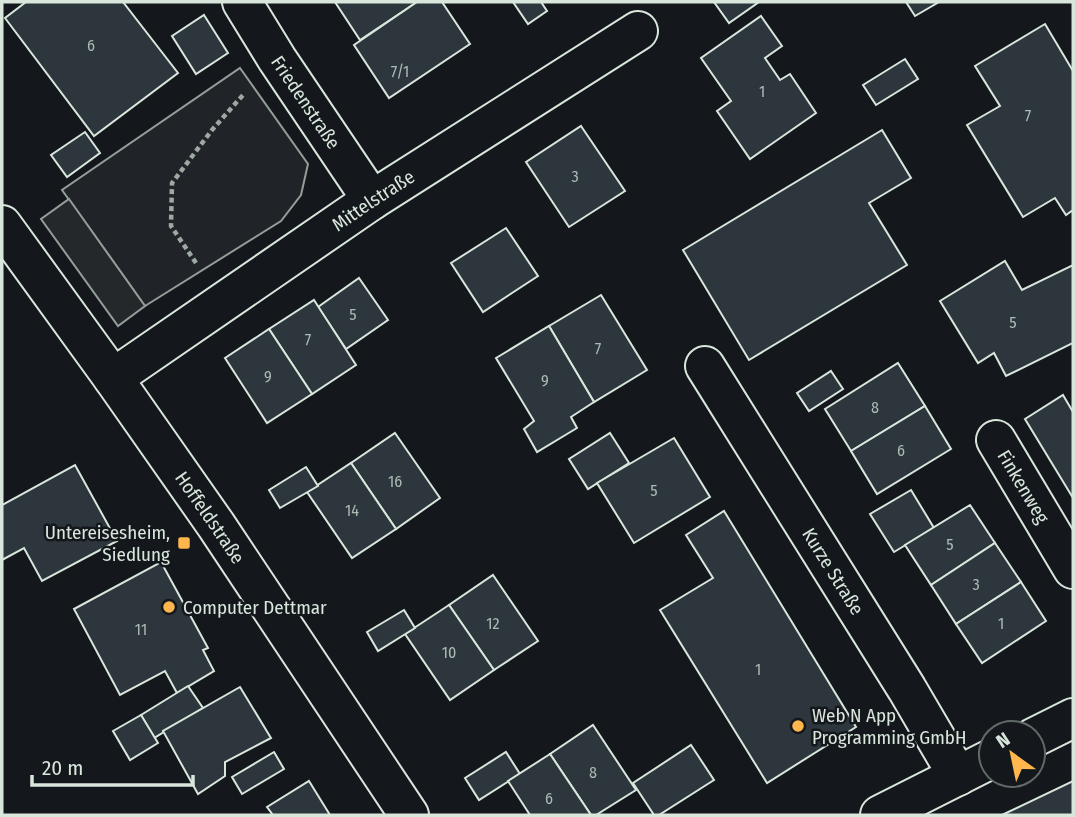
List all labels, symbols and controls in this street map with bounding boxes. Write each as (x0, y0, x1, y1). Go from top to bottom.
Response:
house number: 6 (87, 36, 95, 55)
street label: Friedenstraße (267, 51, 346, 153)
house number: 7/1 (391, 62, 409, 81)
house number: 1 (759, 82, 765, 101)
house number: 7 (1025, 106, 1032, 125)
street label: Mittelstraße (327, 165, 419, 236)
house number: 3 (571, 167, 579, 186)
house number: 5 (349, 305, 357, 324)
house number: 5 (1009, 313, 1017, 332)
house number: 7 (305, 330, 312, 349)
house number: 7 (595, 339, 602, 358)
house number: 9 (264, 367, 272, 386)
house number: 9 (541, 371, 549, 390)
house number: 8 (871, 398, 879, 417)
house number: 6 (897, 441, 905, 460)
street label: Finkenweg (993, 446, 1054, 527)
street label: Hoffeldstraße (170, 467, 250, 568)
house number: 16 (388, 472, 402, 491)
house number: 5 (650, 481, 658, 500)
house number: 14 (345, 501, 359, 520)
place label: Untereisesheim, Siedlung (45, 521, 170, 566)
street label: Kurze Straße (798, 523, 869, 619)
marker: Untereisesheim, Siedlung (176, 535, 192, 551)
house number: 5 (946, 535, 954, 554)
house number: 3 (972, 575, 980, 594)
place label: Computer Dettmar (183, 596, 327, 619)
marker: Computer Dettmar (161, 599, 177, 615)
house number: 12 (486, 614, 500, 633)
house number: 1 (998, 614, 1004, 633)
house number: 11 (135, 620, 147, 639)
house number: 10 (442, 643, 456, 662)
house number: 1 (755, 660, 761, 679)
place label: Web N App Programming GmbH (812, 704, 966, 749)
marker: Web N App Programming GmbH (790, 718, 806, 734)
north arrow (977, 719, 1047, 789)
text: N (992, 727, 1014, 753)
scale bar (32, 744, 192, 788)
text: 20 m (42, 755, 83, 781)
house number: 8 (589, 763, 597, 782)
house number: 6 (545, 789, 553, 808)

